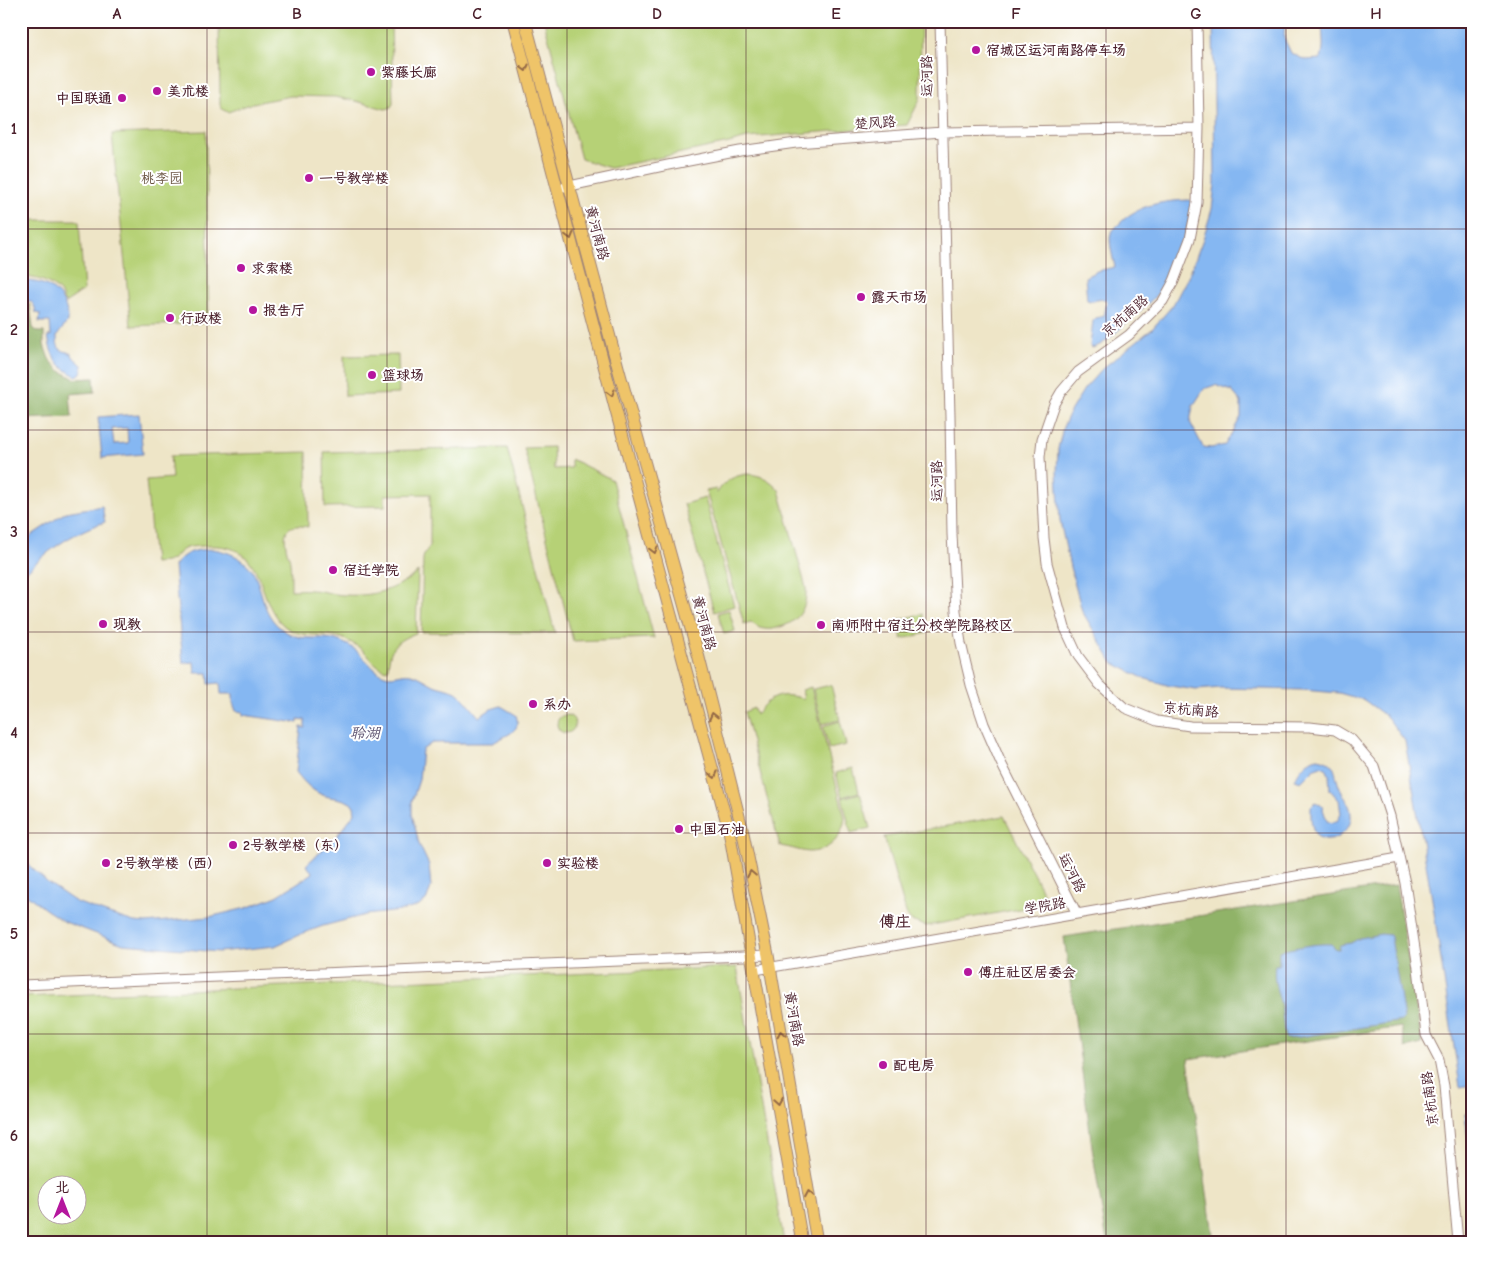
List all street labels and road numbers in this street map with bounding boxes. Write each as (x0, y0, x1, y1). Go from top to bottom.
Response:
street label: 运河路 (918, 55, 936, 97)
street label: 楚风路 (853, 113, 897, 133)
street label: 黄河南路 (582, 204, 612, 262)
street label: 京杭南路 (1098, 291, 1152, 341)
street label: 运河路 (928, 460, 946, 502)
street label: 黄河南路 (689, 594, 719, 652)
street label: 京杭南路 (1162, 699, 1220, 721)
street label: 运河路 (1055, 850, 1089, 896)
street label: 学院路 (1023, 894, 1067, 918)
street label: 黄河南路 (781, 990, 807, 1048)
street label: 京杭南路 (1418, 1070, 1442, 1128)

